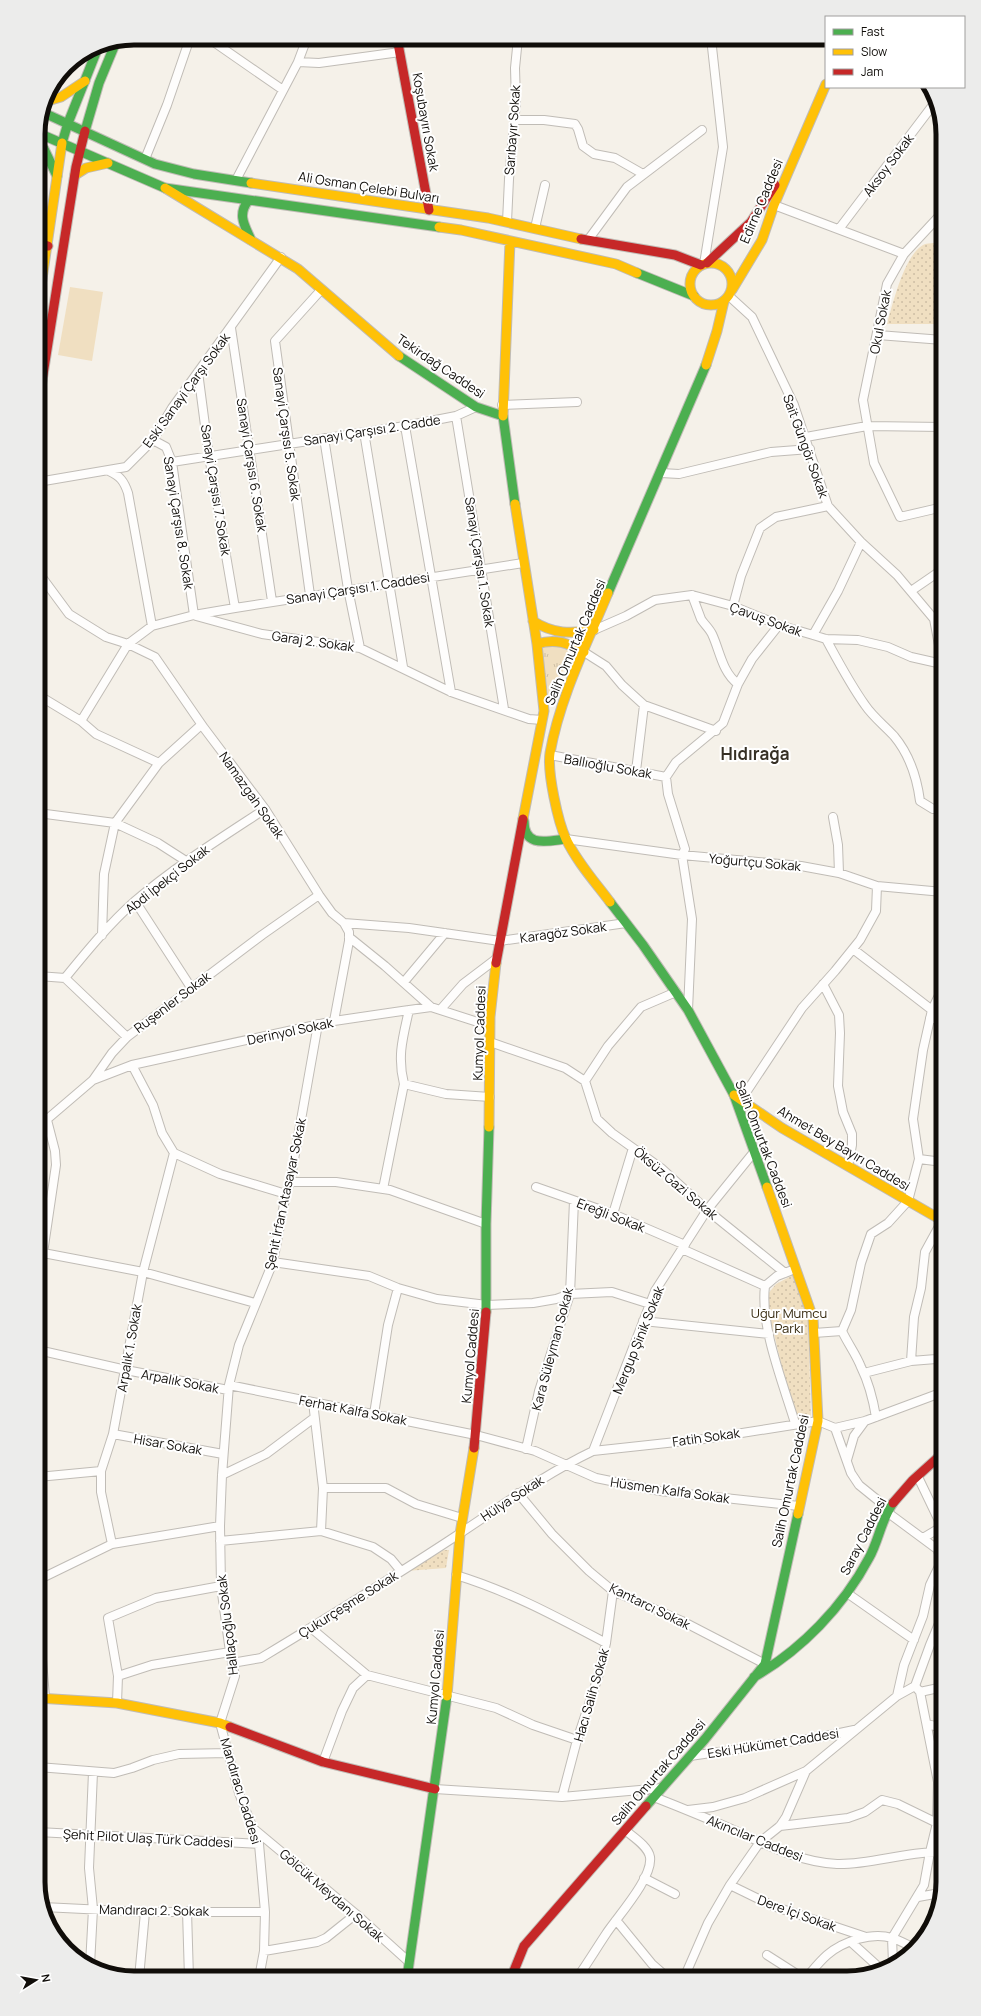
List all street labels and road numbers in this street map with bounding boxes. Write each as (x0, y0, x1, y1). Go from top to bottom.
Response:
street label: Koşubayırı Sokak (408, 71, 444, 173)
street label: Sarıbayır Sokak (500, 84, 524, 176)
street label: Aksoy Sokak (859, 130, 918, 200)
street label: Edirne Caddesi (735, 156, 787, 246)
street label: Ali Osman Çelebi Bulvarı (297, 167, 441, 207)
street label: Okul Sokak (865, 288, 895, 356)
street label: Eski Sanayi Çarşı Sokak (138, 329, 234, 451)
street label: Tekirdağ Caddesi (393, 330, 489, 402)
street label: Sanayi Çarşısı 5. Sokak (269, 366, 305, 503)
street label: Sait Güngör Sokak (779, 392, 833, 501)
street label: Sanayi Çarşısı 6. Sokak (233, 397, 272, 534)
street label: Sanayi Çarşısı 2. Cadde (302, 410, 442, 450)
street label: Sanayi Çarşısı 7. Sokak (197, 423, 235, 558)
street label: Sanayi Çarşısı 8. Sokak (160, 455, 199, 592)
street label: Sanayi Çarşısı 1. Sokak (461, 495, 499, 629)
street label: Sanayi Çarşısı 1. Caddesi (285, 568, 431, 608)
street label: Salih Omurtak Caddesi (540, 576, 610, 708)
street label: Çavuş Sokak (727, 598, 805, 641)
street label: Garaj 2. Sokak (271, 626, 356, 656)
street label: Namazgah Sokak (215, 748, 289, 843)
street label: Ballıoğlu Sokak (563, 749, 654, 783)
street label: Abdi İpekçi Sokak (121, 840, 213, 918)
street label: Yoğurtçu Sokak (708, 849, 802, 875)
street label: Karagöz Sokak (519, 917, 608, 947)
street label: Ruşenler Sokak (130, 967, 214, 1037)
street label: Kumyol Caddesi (468, 985, 490, 1081)
street label: Derinyol Sokak (245, 1013, 335, 1049)
street label: Salih Omurtak Caddesi (731, 1078, 797, 1210)
street label: Ahmet Bey Bayırı Caddesi (774, 1101, 914, 1195)
street label: Şehit İrfan Atasayar Sokak (260, 1116, 310, 1272)
street label: Öksüz Gazi Sokak (630, 1143, 722, 1224)
street label: Ereğli Sokak (574, 1194, 648, 1236)
street label: Mergup Şinik Sokak (608, 1283, 668, 1397)
street label: Kara Süleyman Sokak (527, 1285, 577, 1413)
street label: Arpalık 1. Sokak (112, 1302, 146, 1394)
street label: Kumyol Caddesi (457, 1308, 483, 1404)
street label: Arpalık Sokak (140, 1365, 221, 1397)
street label: Ferhat Kalfa Sokak (298, 1391, 409, 1429)
street label: Salih Omurtak Caddesi (767, 1413, 813, 1549)
street label: Fatih Sokak (671, 1423, 741, 1451)
street label: Hisar Sokak (132, 1429, 204, 1459)
street label: Hülya Sokak (477, 1471, 548, 1525)
street label: Hüsmen Kalfa Sokak (609, 1473, 731, 1507)
street label: Saray Caddesi (836, 1494, 890, 1578)
street label: Çukurçeşme Sokak (295, 1566, 402, 1642)
street label: Hallaçoğlu Sokak (212, 1573, 242, 1676)
street label: Kantarcı Sokak (606, 1579, 694, 1634)
street label: Kumyol Caddesi (422, 1629, 448, 1725)
street label: Hacı Salih Sokak (569, 1646, 613, 1744)
street label: Salih Omurtak Caddesi (607, 1715, 709, 1829)
street label: Eski Hükümet Caddesi (706, 1724, 840, 1762)
street label: Mandıracı Caddesi (216, 1736, 266, 1846)
street label: Akıncılar Caddesi (704, 1810, 806, 1866)
street label: Şehit Pilot Ulaş Türk Caddesi (62, 1825, 234, 1851)
street label: Gölcük Meydanı Sokak (276, 1845, 388, 1946)
street label: Dere İçi Sokak (755, 1890, 839, 1936)
street label: Mandıracı 2. Sokak (99, 1900, 210, 1920)

